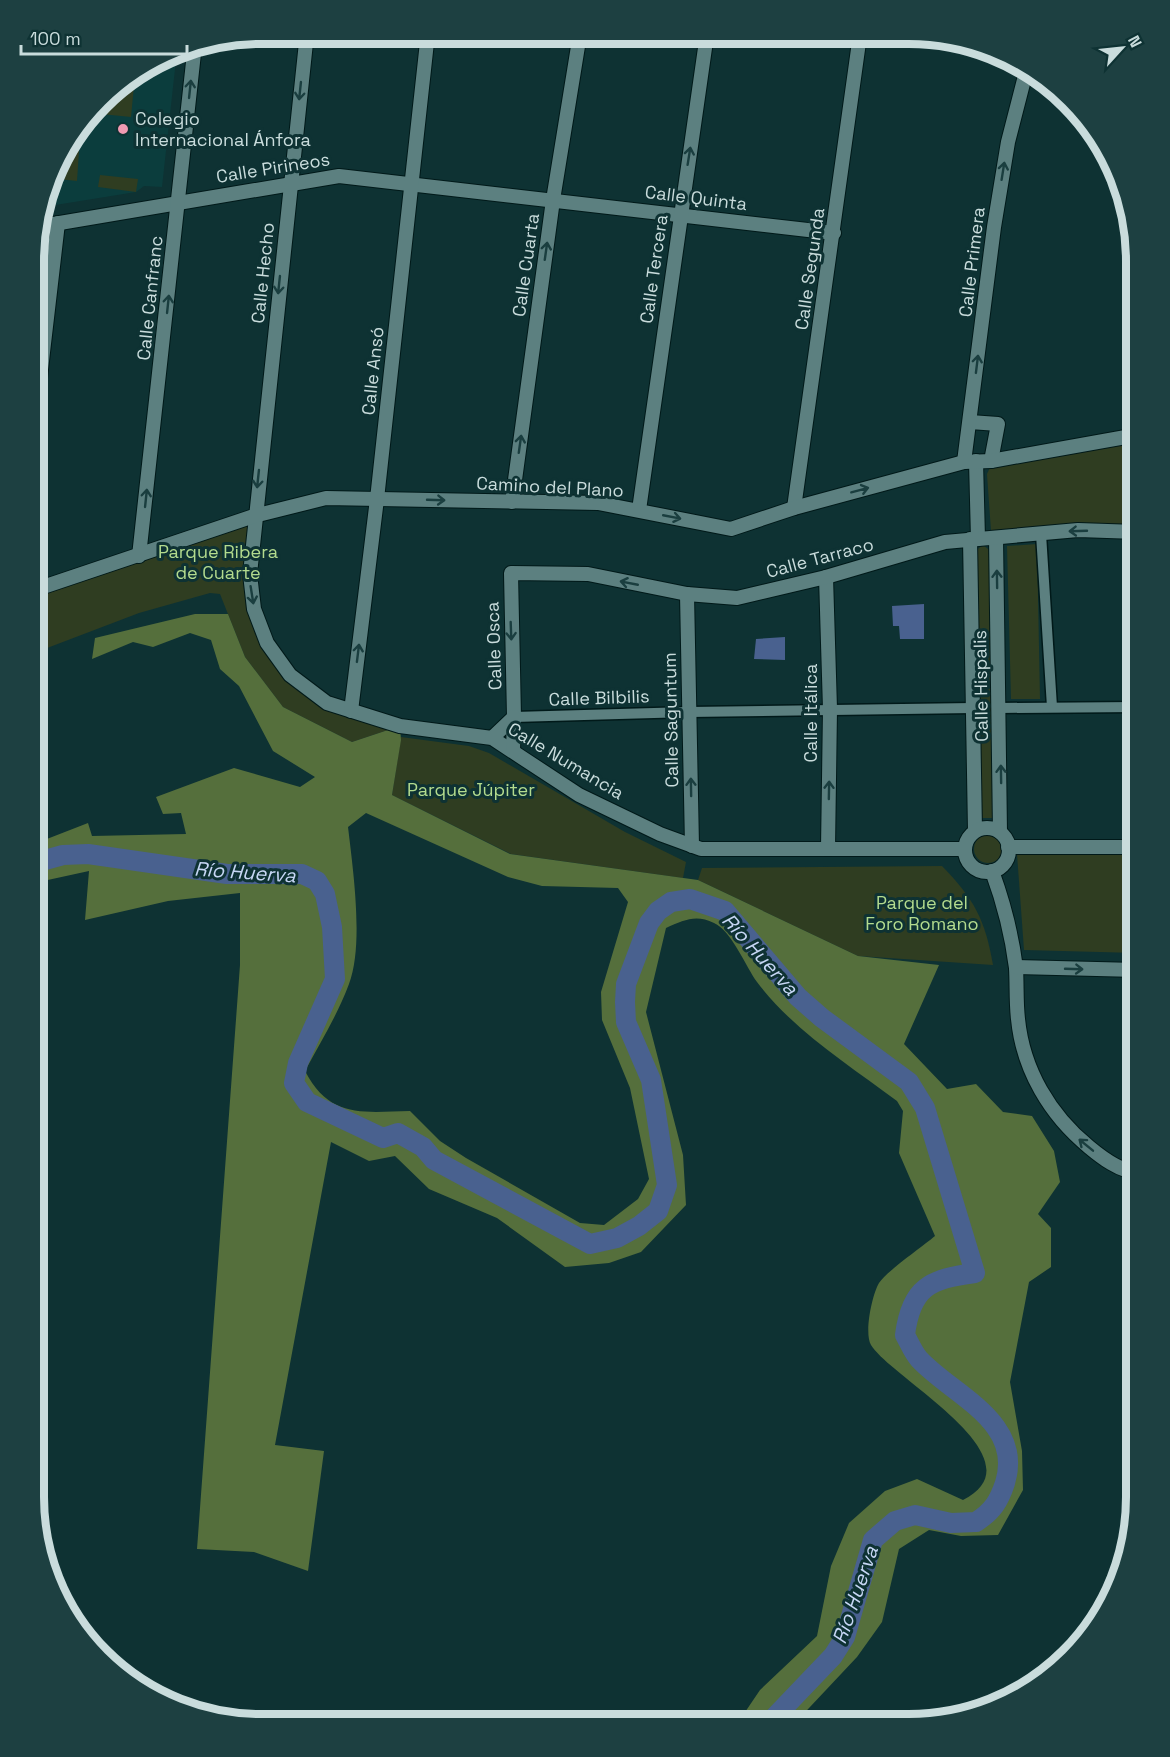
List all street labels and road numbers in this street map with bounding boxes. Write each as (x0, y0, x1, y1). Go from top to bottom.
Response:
street label: Calle Pirineos (214, 147, 331, 188)
street label: Calle Quinta (644, 180, 749, 215)
street label: Calle Primera (953, 205, 990, 318)
street label: Calle Segunda (790, 206, 829, 332)
street label: Calle Cuarta (507, 212, 544, 318)
street label: Calle Tercera (634, 213, 673, 325)
street label: Calle Hecho (246, 221, 279, 325)
street label: Calle Canfranc (132, 234, 167, 361)
street label: Calle Ansó (356, 326, 389, 416)
street label: Camino del Plano (476, 471, 624, 502)
street label: Calle Tarraco (764, 532, 876, 583)
street label: Calle Osca (480, 601, 507, 691)
street label: Calle Hispalis (968, 630, 993, 742)
street label: Calle Saguntum (658, 652, 683, 788)
street label: Calle Itálica (799, 664, 822, 762)
street label: Calle Bilbilis (548, 684, 650, 711)
street label: Calle Numancia (504, 717, 628, 804)

